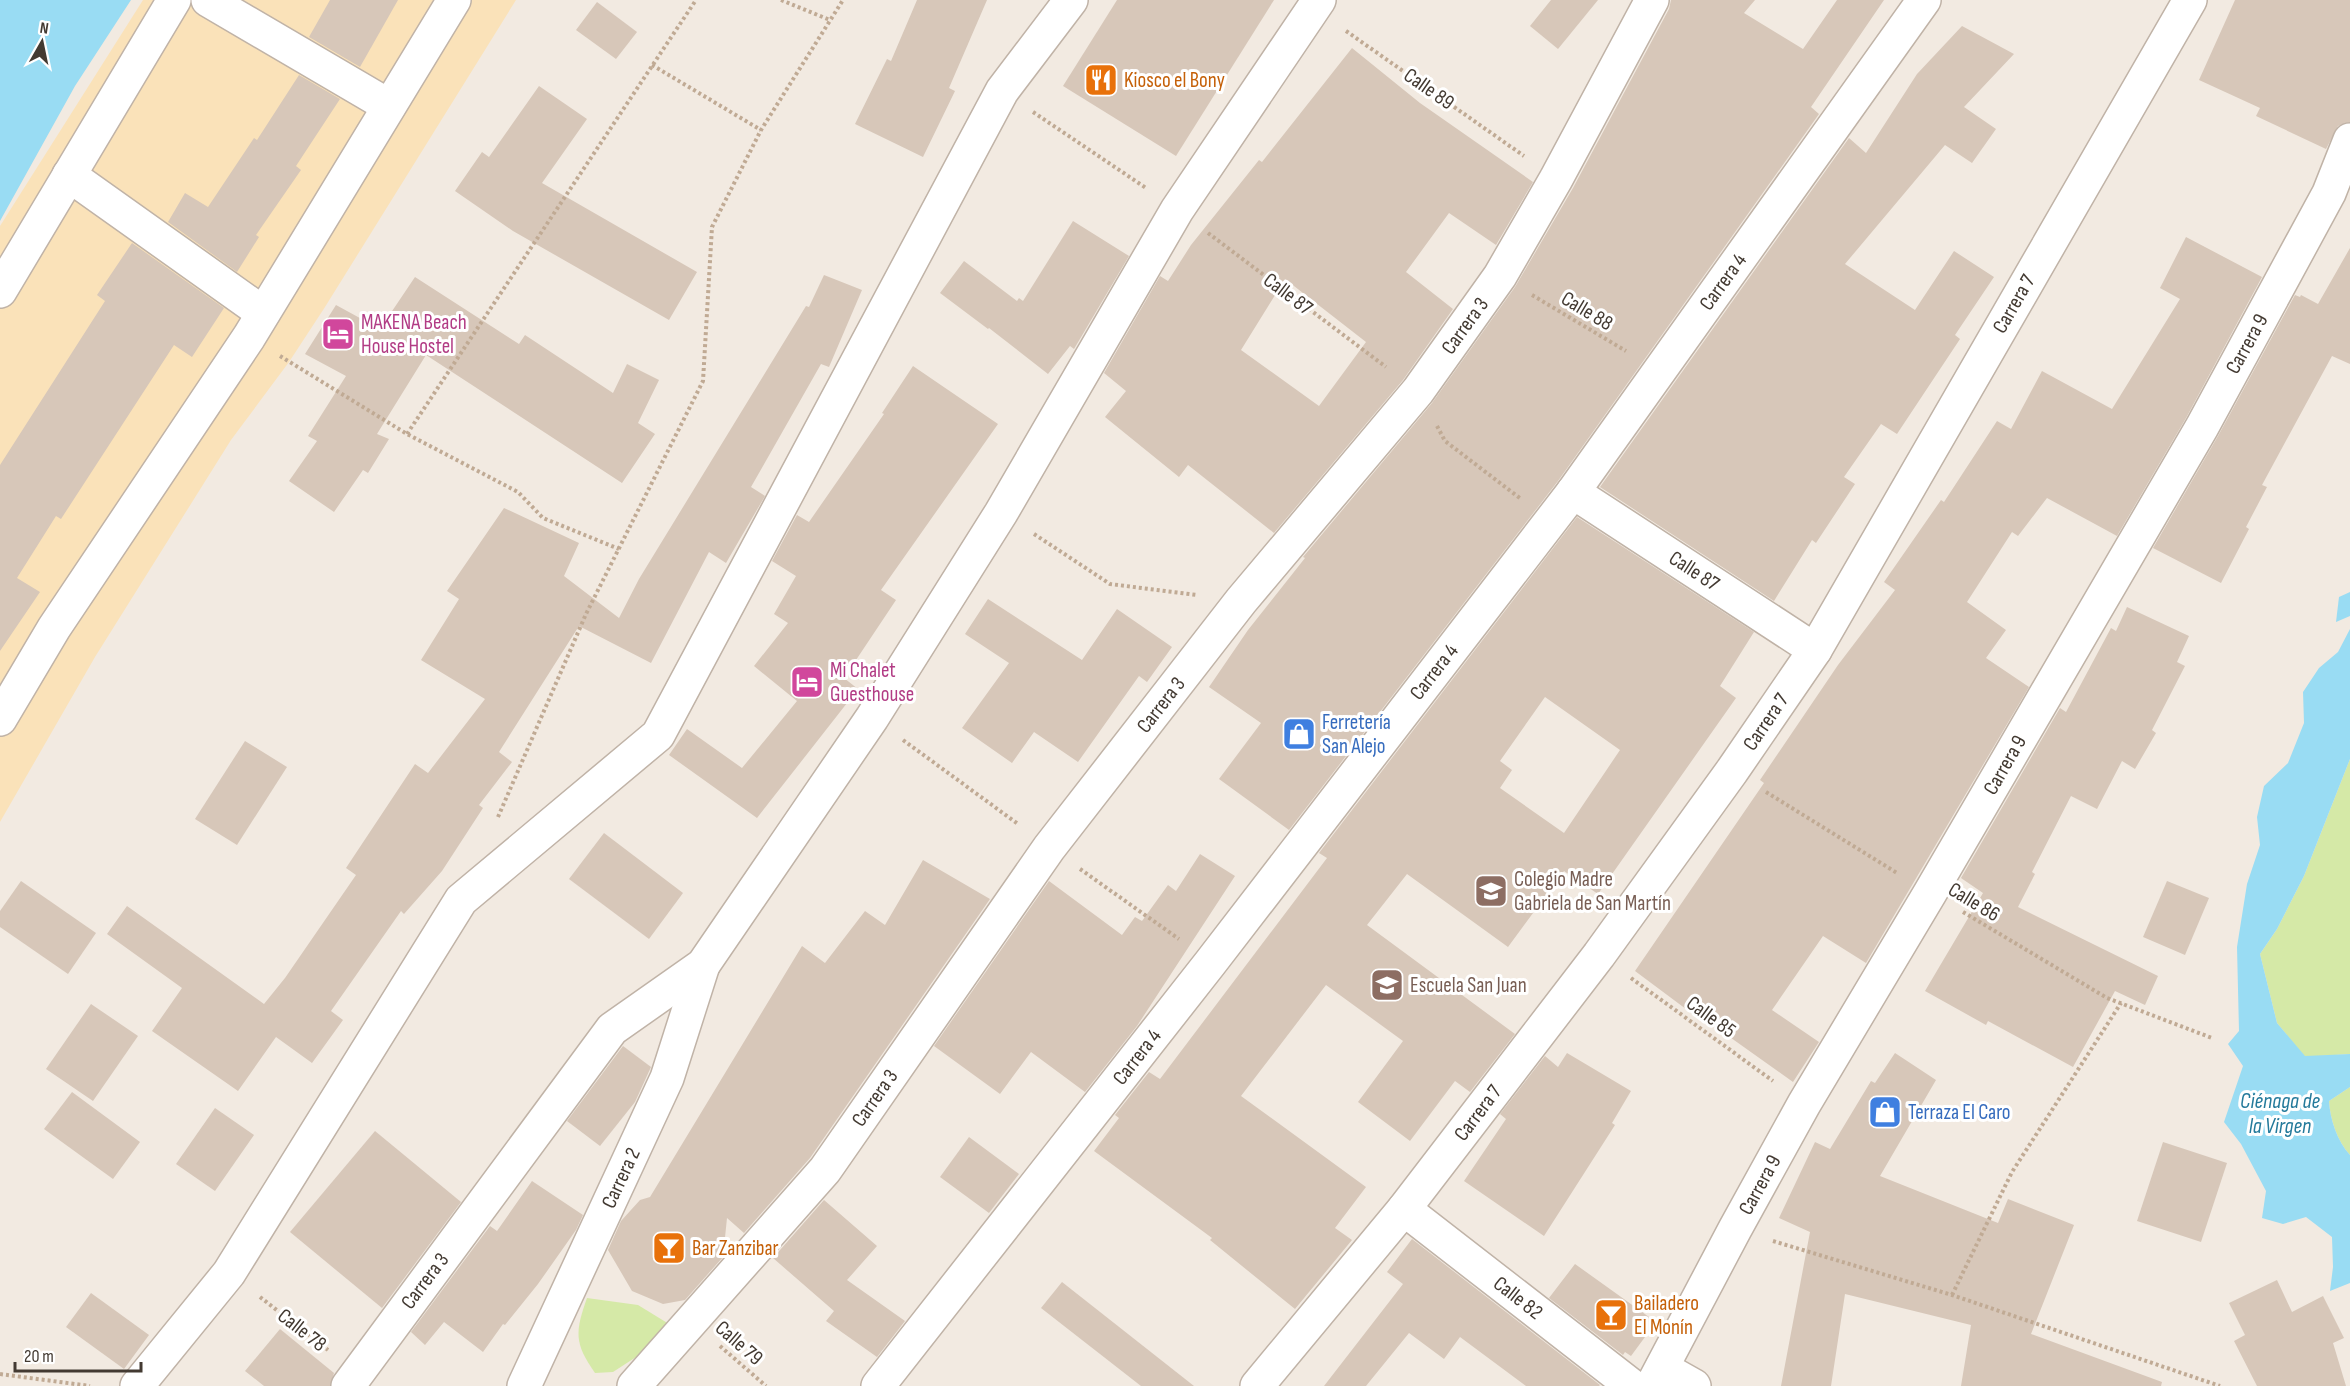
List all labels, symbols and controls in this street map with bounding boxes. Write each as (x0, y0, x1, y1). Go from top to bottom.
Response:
north arrow (12, 12, 72, 72)
text: N (38, 19, 50, 39)
restaurant icon: Kiosco el Bony (1083, 62, 1119, 98)
street label: Calle 89 (1399, 63, 1459, 115)
place label: Kiosco el Bony (1124, 68, 1225, 93)
street label: Carrera 4 (1694, 249, 1752, 315)
street label: Calle 87 (1259, 267, 1318, 321)
street label: Carrera 7 (1987, 270, 2041, 338)
street label: Calle 88 (1557, 286, 1617, 336)
street label: Carrera 3 (1436, 293, 1494, 359)
place label: MAKENA Beach House Hostel (361, 310, 467, 359)
street label: Carrera 9 (2220, 310, 2274, 378)
hotel icon: MAKENA Beach House Hostel (320, 316, 356, 352)
street label: Calle 87 (1664, 546, 1724, 597)
street label: Carrera 4 (1404, 639, 1464, 705)
place label: Mi Chalet Guesthouse (830, 658, 914, 707)
hotel icon: Mi Chalet Guesthouse (789, 664, 825, 700)
street label: Carrera 3 (1131, 672, 1191, 738)
street label: Carrera 7 (1738, 688, 1794, 755)
place label: Ferretería San Alejo (1322, 710, 1391, 759)
shop icon: Ferretería San Alejo (1281, 716, 1317, 752)
street label: Carrera 9 (1978, 731, 2032, 799)
place label: Colegio Madre Gabriela de San Martín (1514, 867, 1671, 916)
school or university icon: Colegio Madre Gabriela de San Martín (1473, 873, 1509, 909)
street label: Calle 86 (1944, 877, 2004, 927)
school or university icon: Escuela San Juan (1369, 967, 1405, 1003)
place label: Escuela San Juan (1410, 973, 1527, 998)
street label: Calle 85 (1681, 991, 1741, 1043)
street label: Carrera 4 (1107, 1024, 1167, 1090)
street label: Carrera 3 (846, 1065, 904, 1131)
street label: Carrera 7 (1449, 1080, 1507, 1146)
water label: Ciénaga de la Virgen (2240, 1088, 2320, 1140)
shop icon: Terraza El Caro (1867, 1094, 1903, 1130)
place label: Terraza El Caro (1908, 1100, 2011, 1125)
street label: Carrera 2 (596, 1144, 646, 1212)
street label: Carrera 9 (1733, 1151, 1787, 1219)
bar icon: Bar Zanzibar (651, 1230, 687, 1266)
place label: Bar Zanzibar (692, 1236, 779, 1261)
street label: Carrera 3 (396, 1248, 454, 1314)
street label: Calle 82 (1488, 1271, 1548, 1325)
place label: Bailadero El Monín (1634, 1291, 1699, 1340)
bar icon: Bailadero El Monín (1593, 1297, 1629, 1333)
street label: Calle 78 (273, 1303, 331, 1357)
street label: Calle 79 (710, 1315, 768, 1371)
scale bar (15, 1335, 141, 1373)
text: 20 m (24, 1346, 54, 1367)

